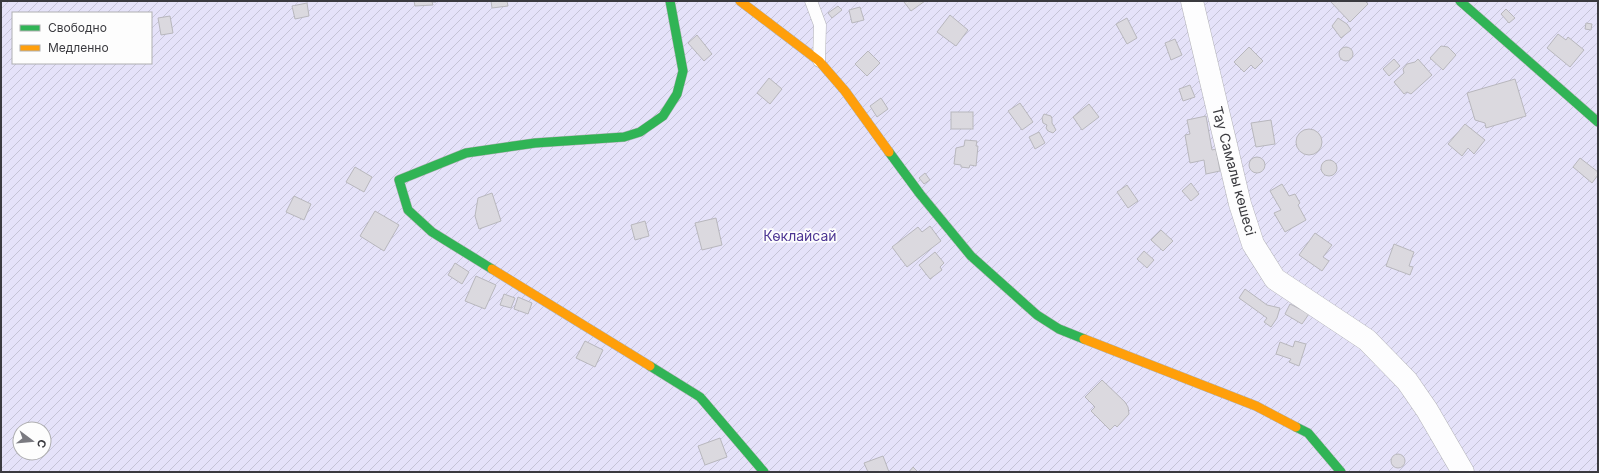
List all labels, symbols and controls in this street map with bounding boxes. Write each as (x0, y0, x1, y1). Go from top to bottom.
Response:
legend (12, 12, 152, 64)
text: Свободно (48, 20, 107, 35)
text: Медленно (48, 40, 109, 55)
street label: Тау Самалы көшесі (1209, 104, 1260, 237)
park label: Көклайсай (763, 227, 837, 244)
north arrow (12, 421, 52, 461)
text: С (34, 438, 49, 450)

